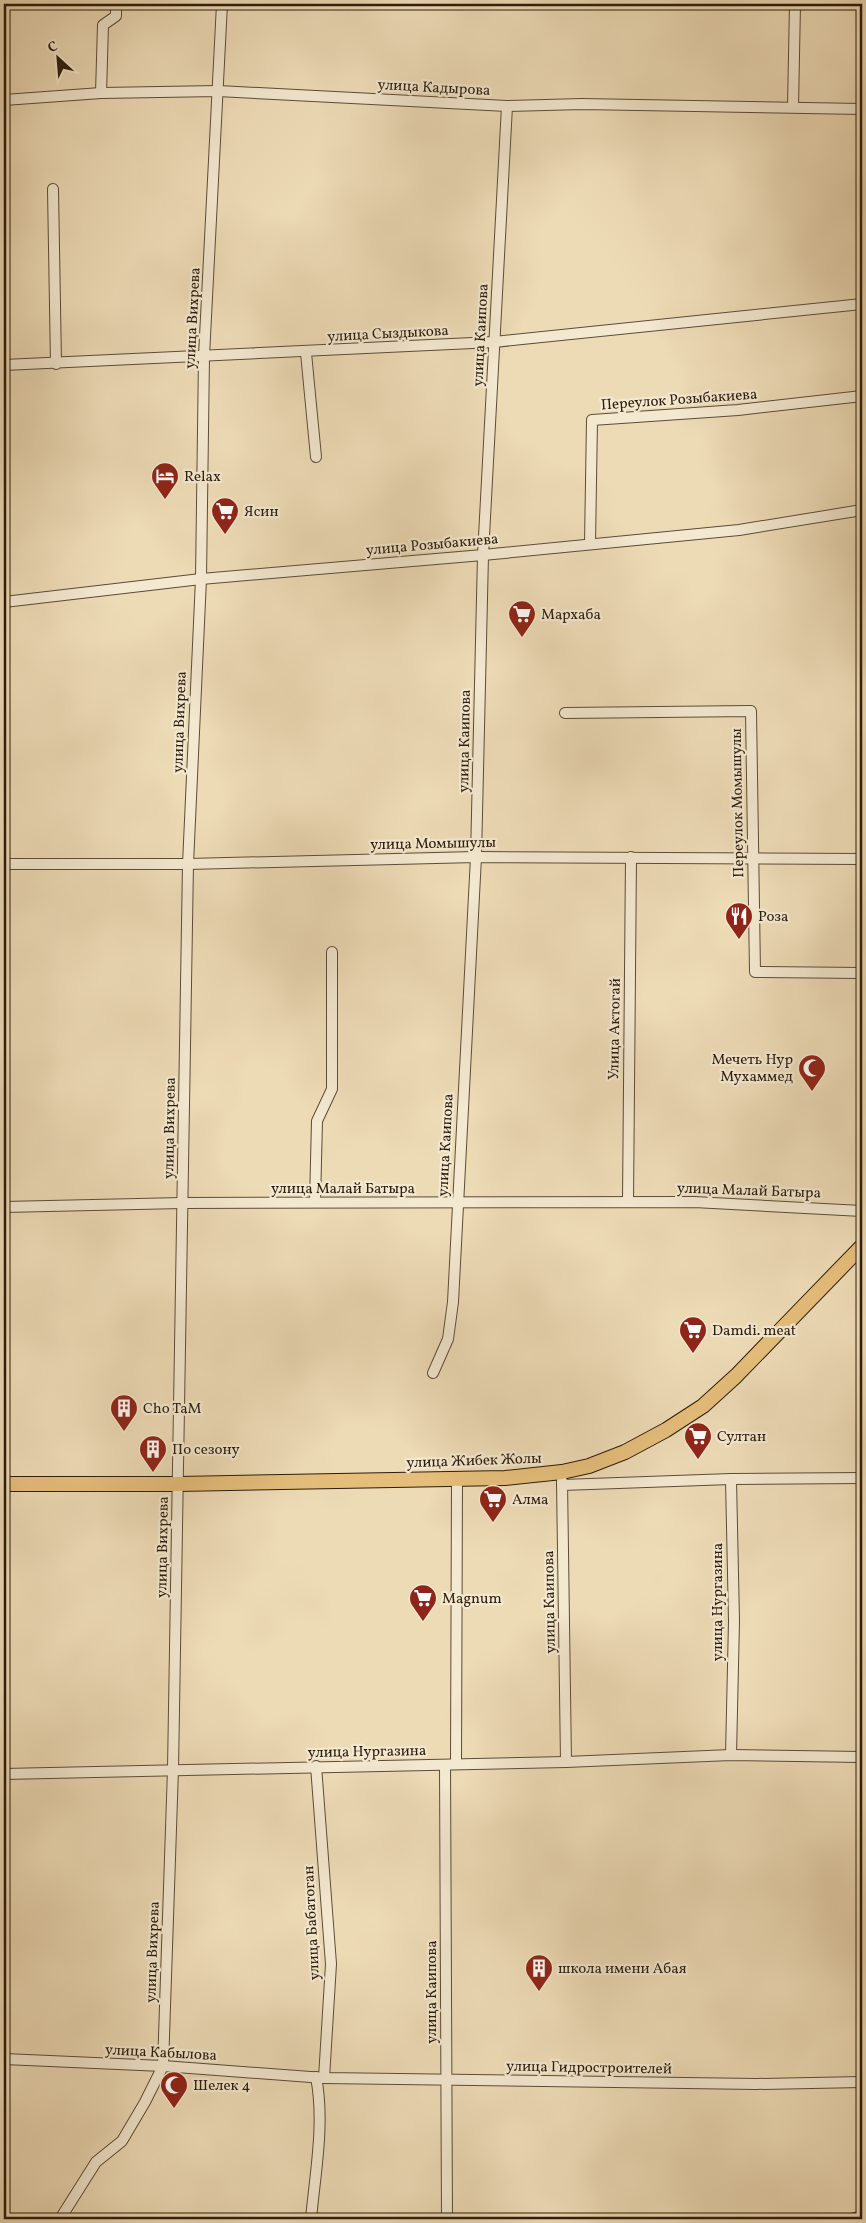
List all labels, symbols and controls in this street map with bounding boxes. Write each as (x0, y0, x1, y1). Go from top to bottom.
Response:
north arrow (32, 32, 82, 82)
text: С (45, 37, 61, 58)
street label: улица Кадырова (377, 75, 491, 102)
street label: улица Вихрева (180, 267, 207, 369)
street label: улица Каипова (468, 283, 495, 387)
street label: улица Сыздыкова (327, 321, 449, 348)
street label: Переулок Розыбакиева (600, 385, 758, 416)
hotel icon: Relax (150, 461, 180, 500)
place label: Relax (184, 467, 221, 488)
supermarket icon: Ясин (210, 496, 240, 535)
place label: Ясин (244, 502, 279, 523)
street label: улица Розыбакиева (365, 529, 499, 562)
supermarket icon: Мархаба (507, 599, 537, 638)
place label: Мархаба (541, 605, 601, 626)
street label: улица Вихрева (168, 671, 193, 773)
street label: улица Каипова (454, 689, 477, 793)
street label: Переулок Момышулы (727, 728, 750, 878)
street label: улица Момышулы (370, 833, 497, 856)
restaurant icon: Роза (724, 901, 754, 940)
place label: Роза (758, 907, 788, 928)
street label: Улица Актогай (604, 978, 627, 1080)
place label: Мечеть Нур Мухаммед (711, 1050, 794, 1088)
mosque icon: Мечеть Нур Мухаммед (797, 1053, 827, 1092)
street label: улица Вихрева (159, 1077, 182, 1179)
street label: улица Каипова (433, 1093, 460, 1197)
street label: улица Малай Батыра (677, 1178, 821, 1205)
street label: улица Малай Батыра (271, 1179, 415, 1200)
supermarket icon: Damdi. meat (678, 1315, 708, 1354)
place label: Damdi. meat (712, 1321, 796, 1342)
building icon: Cho TaM (109, 1393, 139, 1432)
place label: Cho TaM (143, 1399, 202, 1420)
supermarket icon: Султан (683, 1421, 713, 1460)
place label: Султан (717, 1427, 766, 1448)
building icon: По сезону (138, 1434, 168, 1473)
place label: По сезону (172, 1440, 240, 1461)
street label: улица Жибек Жолы (406, 1449, 542, 1474)
supermarket icon: Алма (478, 1484, 508, 1523)
place label: Алма (512, 1490, 549, 1511)
street label: улица Вихрева (152, 1496, 175, 1598)
street label: улица Нургазина (708, 1543, 729, 1661)
street label: улица Каипова (539, 1550, 562, 1654)
supermarket icon: Magnum (408, 1583, 438, 1622)
place label: Magnum (442, 1589, 502, 1610)
street label: улица Нургазина (308, 1741, 426, 1764)
street label: улица Бабатоган (299, 1865, 326, 1981)
street label: улица Вихрева (141, 1901, 166, 2003)
street label: улица Каипова (422, 1940, 443, 2044)
building icon: школа имени Абая (524, 1953, 554, 1992)
place label: школа имени Абая (558, 1959, 687, 1980)
street label: улица Кабылова (104, 2040, 217, 2067)
street label: улица Гидростроителей (506, 2057, 672, 2080)
mosque icon: Шелек 4 (159, 2070, 189, 2109)
place label: Шелек 4 (193, 2076, 251, 2097)

